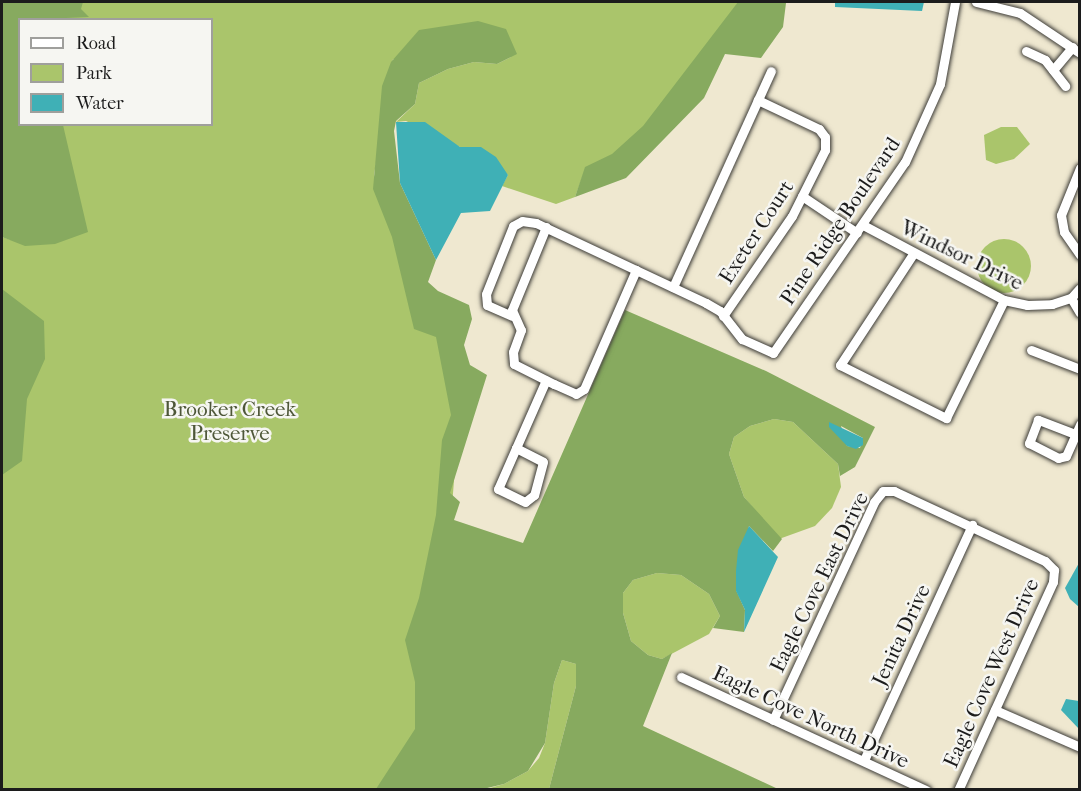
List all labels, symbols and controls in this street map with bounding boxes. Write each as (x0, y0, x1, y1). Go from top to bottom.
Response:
legend (18, 18, 213, 126)
text: Road (76, 33, 116, 54)
text: Park (76, 63, 112, 84)
text: Water (76, 93, 124, 114)
street label: Pine Ridge Boulevard (775, 132, 905, 310)
street label: Exeter Court (713, 176, 799, 288)
street label: Windsor Drive (897, 214, 1027, 296)
park label: Brooker Creek Preserve (164, 396, 296, 446)
street label: Eagle Cove East Drive (764, 488, 874, 676)
street label: Eagle Cove West Drive (938, 575, 1044, 771)
street label: Jenita Drive (867, 580, 935, 690)
street label: Eagle Cove North Drive (709, 660, 913, 774)

